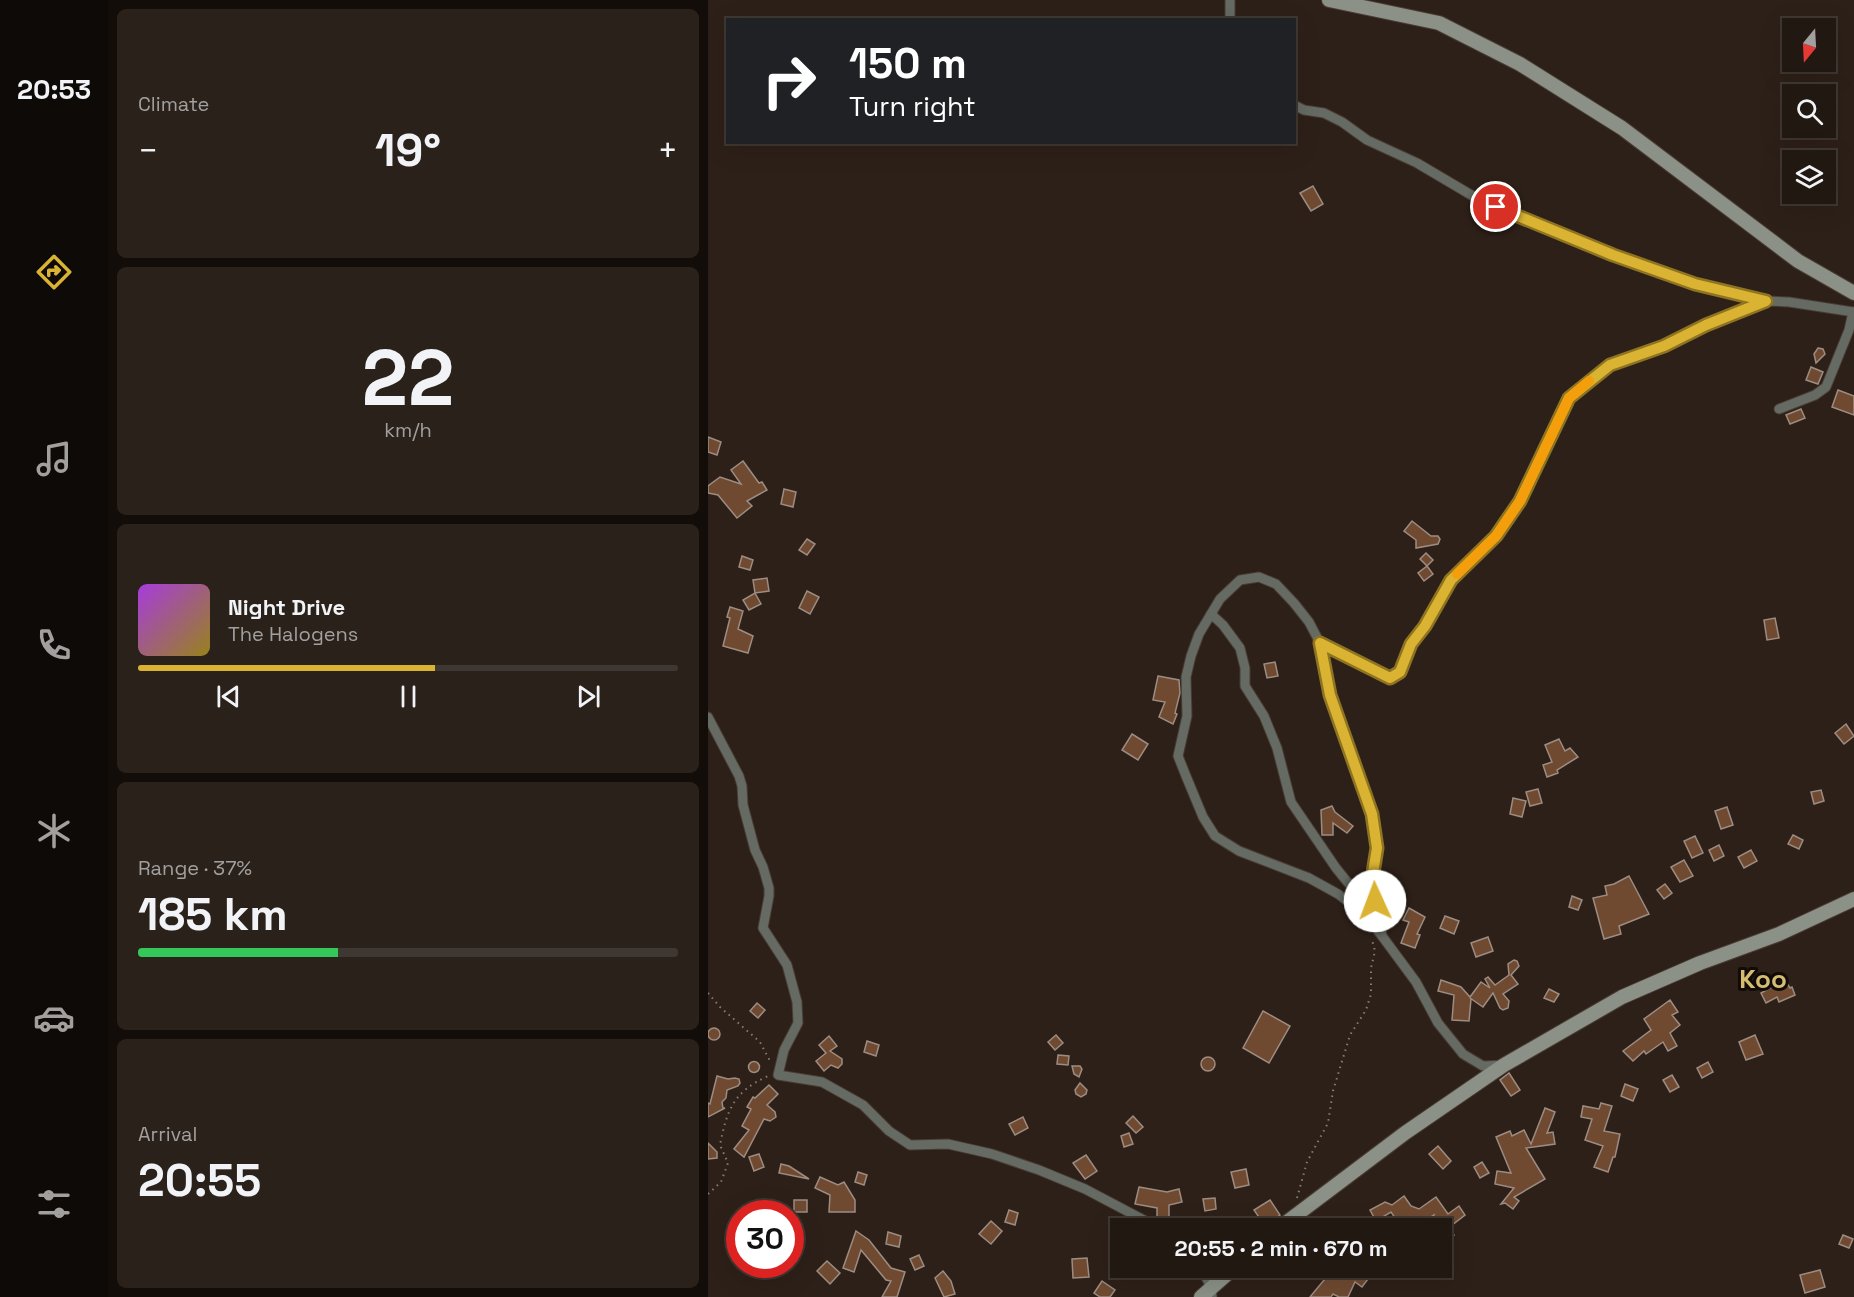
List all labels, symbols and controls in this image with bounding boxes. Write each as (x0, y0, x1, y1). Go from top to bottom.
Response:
north arrow (1782, 18, 1836, 72)
map controls (1782, 18, 1836, 204)
text: 150 m (849, 37, 967, 90)
icon: right (750, 42, 828, 120)
text: 20:53 (17, 72, 91, 107)
button: search (1782, 84, 1836, 138)
text: Turn right (849, 89, 976, 124)
text: Climate (138, 91, 209, 117)
text: 19° (375, 122, 441, 179)
text: − (138, 130, 158, 172)
text: + (658, 130, 678, 172)
button: layers (1782, 150, 1836, 204)
pin (1470, 181, 1521, 232)
icon: arrive (1479, 190, 1512, 223)
icon: directions (33, 251, 75, 293)
text: 22 (362, 328, 454, 428)
text: km/h (384, 417, 432, 443)
icon: music (33, 438, 75, 480)
text: Night Drive (228, 593, 345, 621)
text: The Halogens (228, 621, 358, 647)
icon: phone (33, 624, 75, 666)
icon: previous (212, 680, 245, 713)
icon: pause (392, 680, 425, 713)
icon: next (572, 680, 605, 713)
icon: climate (33, 810, 75, 852)
text: Range · 37% (138, 855, 252, 881)
position arrow (1343, 869, 1407, 933)
text: 185 km (138, 886, 288, 943)
district label: Koo (1739, 962, 1787, 996)
icon: car (33, 997, 75, 1039)
text: Arrival (138, 1121, 197, 1147)
text: 20:55 (138, 1152, 261, 1209)
icon: filters (33, 1183, 75, 1225)
speed limit sign: 30 (726, 1200, 804, 1278)
text: 20:55 · 2 min · 670 m (1174, 1234, 1388, 1262)

